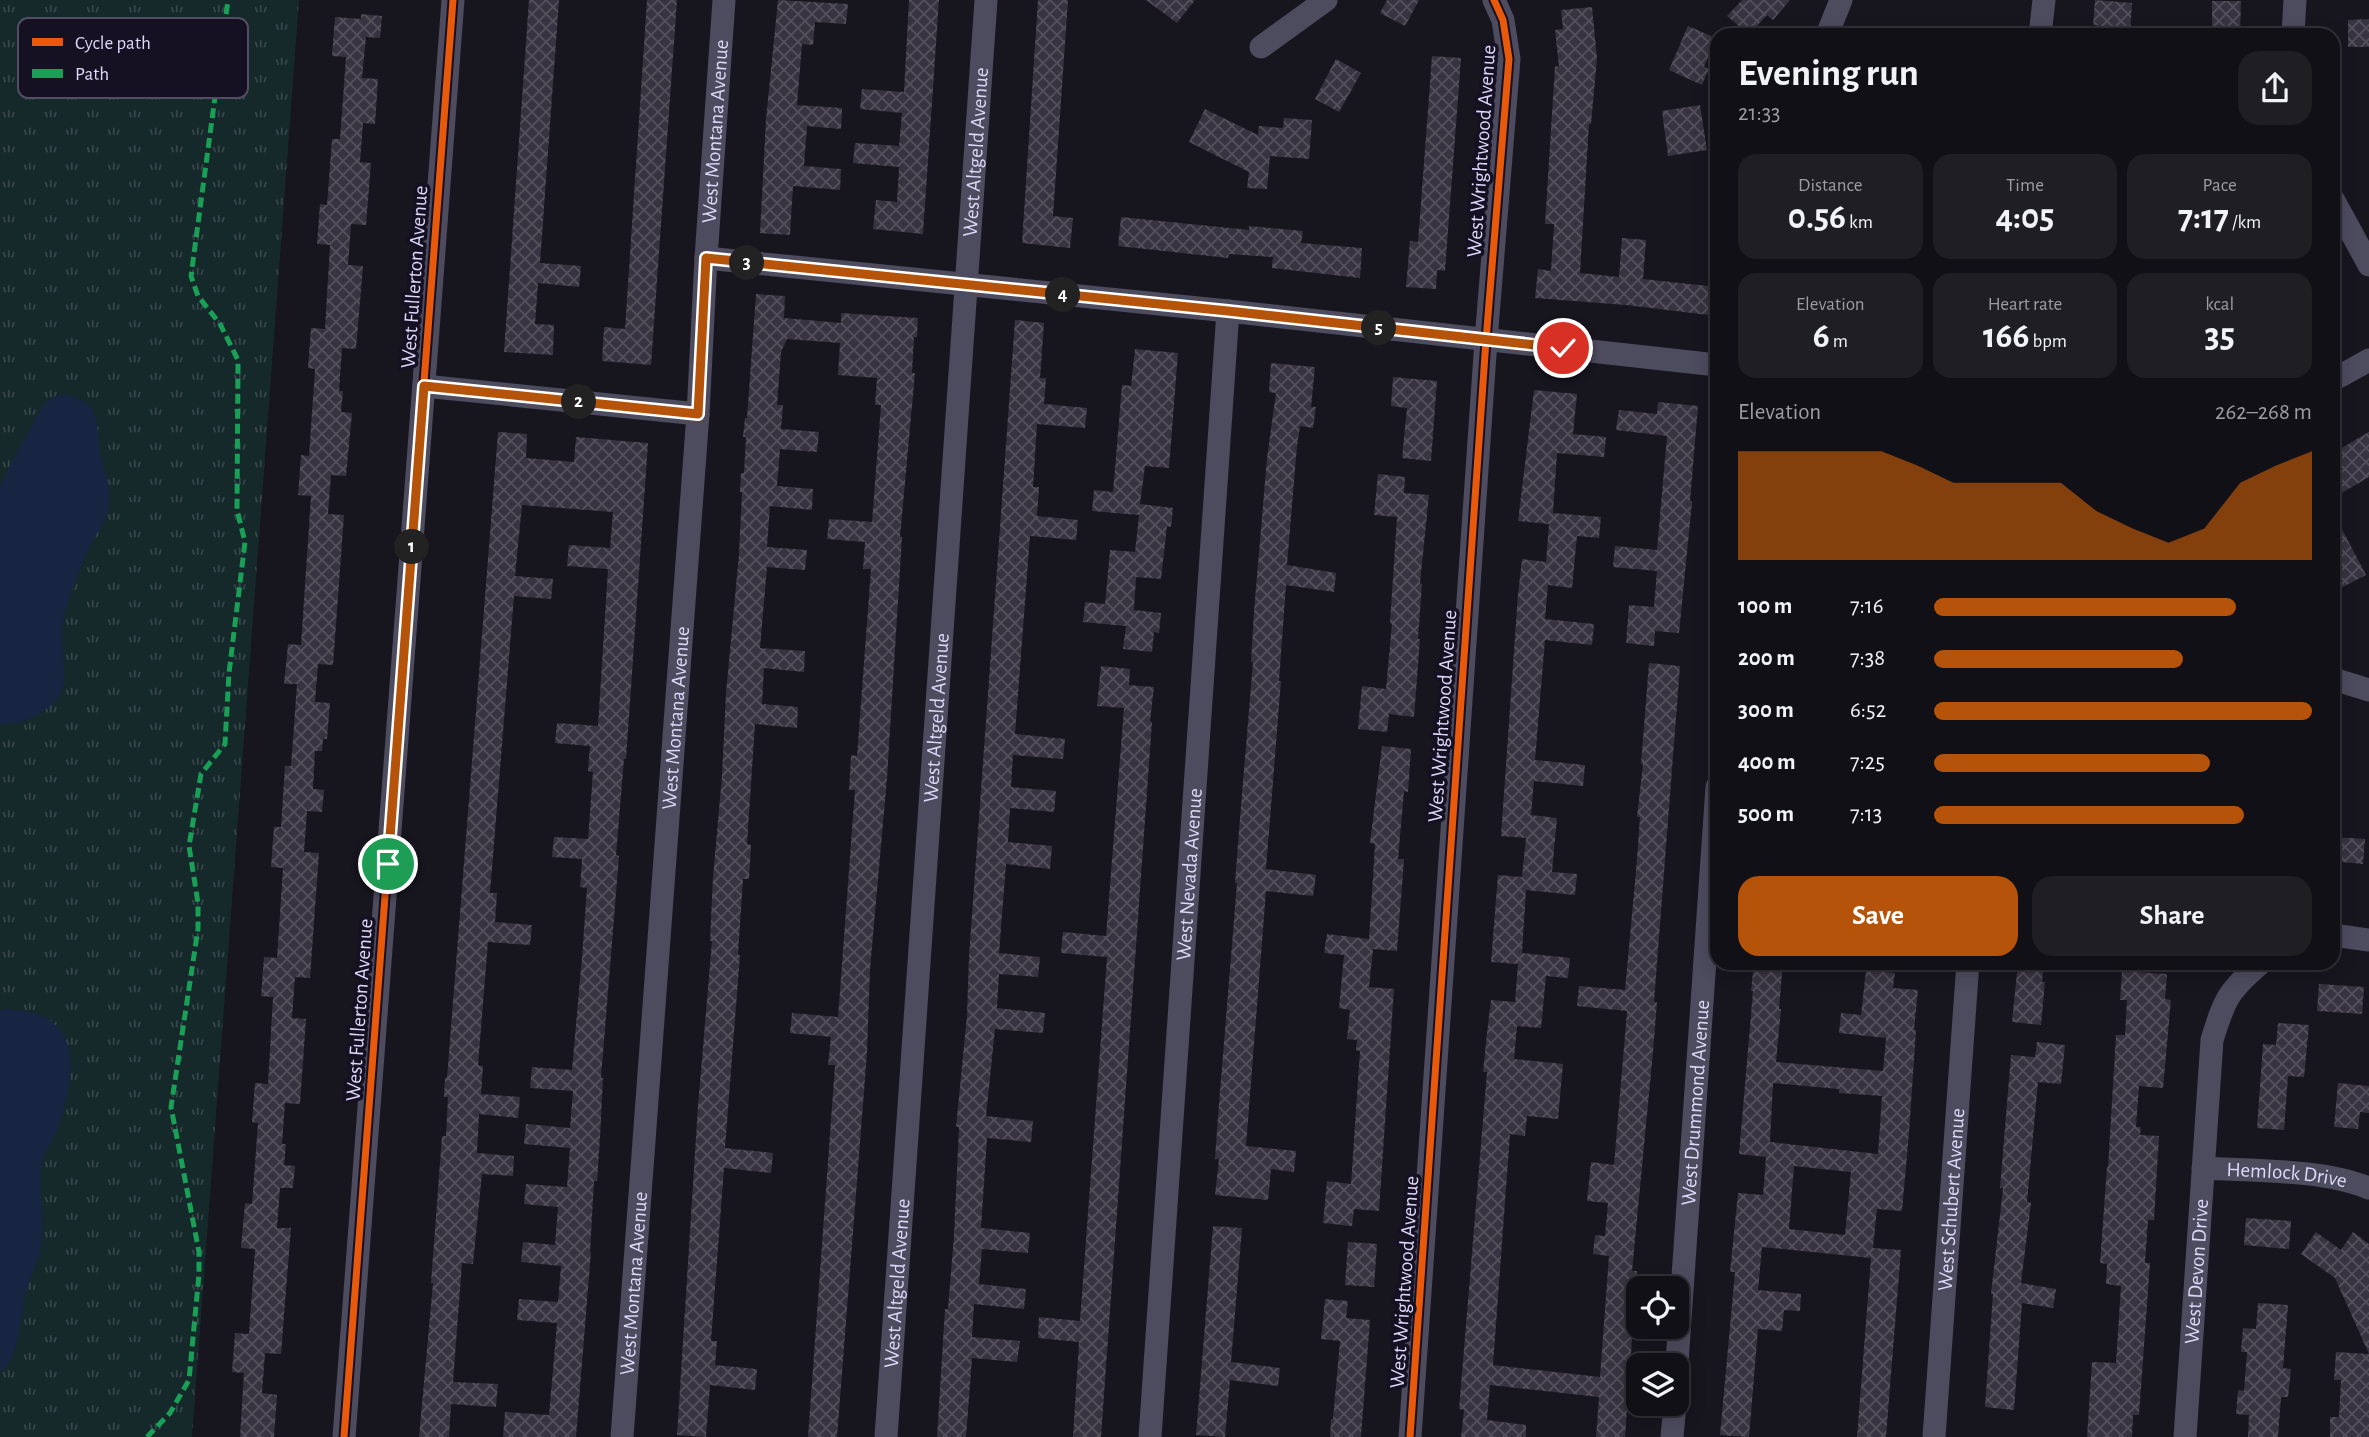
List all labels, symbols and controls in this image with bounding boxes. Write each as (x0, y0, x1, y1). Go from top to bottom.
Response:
legend (18, 18, 248, 98)
text: Cycle path (75, 34, 151, 53)
street label: West Montana Avenue (698, 39, 732, 224)
street label: West Wrightwood Avenue (1464, 44, 1499, 258)
button: share (2238, 51, 2312, 125)
text: Evening run (1738, 55, 1919, 93)
text: Path (75, 65, 109, 84)
street label: West Altgeld Avenue (960, 67, 992, 238)
text: 21:33 (1738, 102, 1781, 125)
text: Distance (1798, 176, 1863, 195)
text: Time (2006, 176, 2044, 195)
text: Pace (2203, 176, 2237, 195)
street label: West Fullerton Avenue (398, 185, 431, 369)
text: 0.56 (1788, 200, 1846, 235)
text: 4:05 (1996, 200, 2054, 235)
text: 7:17 (2178, 200, 2229, 235)
text: km (1846, 213, 1873, 232)
text: /km (2229, 213, 2261, 232)
pin: 3 (730, 246, 764, 280)
text: 3 (742, 253, 751, 272)
pin: 4 (1046, 278, 1080, 312)
text: 4 (1058, 285, 1067, 304)
text: Elevation (1796, 295, 1865, 314)
text: Heart rate (1988, 295, 2062, 314)
text: kcal (2205, 295, 2234, 314)
pin: 5 (1362, 310, 1396, 346)
text: 5 (1374, 318, 1383, 337)
pin (1533, 318, 1593, 378)
text: 6 (1813, 319, 1830, 354)
text: 166 (1983, 319, 2029, 354)
text: 35 (2205, 319, 2235, 354)
icon: check (1544, 329, 1582, 367)
text: m (1830, 332, 1848, 351)
text: bpm (2029, 332, 2067, 351)
pin: 2 (562, 384, 596, 420)
text: 2 (574, 392, 583, 411)
text: Elevation (1738, 401, 1821, 424)
text: 262–268 m (2215, 401, 2312, 424)
pin: 1 (394, 530, 430, 564)
text: 1 (408, 537, 415, 556)
text: 100 m (1738, 595, 1792, 618)
text: 7:16 (1850, 595, 1884, 618)
street label: West Wrightwood Avenue (1425, 609, 1460, 823)
street label: West Montana Avenue (659, 625, 693, 811)
street label: West Altgeld Avenue (920, 632, 953, 803)
text: 200 m (1738, 647, 1795, 670)
text: 7:38 (1850, 647, 1885, 670)
text: 300 m (1738, 699, 1794, 722)
text: 6:52 (1850, 699, 1886, 722)
text: 400 m (1738, 751, 1796, 774)
text: 7:25 (1850, 751, 1885, 774)
street label: West Nevada Avenue (1173, 788, 1206, 961)
text: 500 m (1738, 803, 1794, 826)
text: 7:13 (1850, 803, 1882, 826)
pin (358, 834, 418, 894)
icon: arrive (369, 845, 407, 883)
button: Save (1738, 876, 2018, 956)
button: Share (2032, 876, 2312, 956)
street label: West Fullerton Avenue (343, 918, 376, 1102)
street label: West Drummond Avenue (1678, 999, 1713, 1206)
street label: West Schubert Avenue (1934, 1107, 1969, 1292)
street label: Hemlock Drive (2226, 1159, 2349, 1191)
street label: West Wrightwood Avenue (1387, 1175, 1422, 1389)
street label: West Montana Avenue (617, 1191, 651, 1376)
street label: West Altgeld Avenue (881, 1198, 914, 1369)
street label: West Devon Drive (2181, 1198, 2212, 1345)
map controls (1626, 1276, 1689, 1416)
button: locate (1626, 1276, 1689, 1339)
button: layers (1626, 1353, 1689, 1416)

